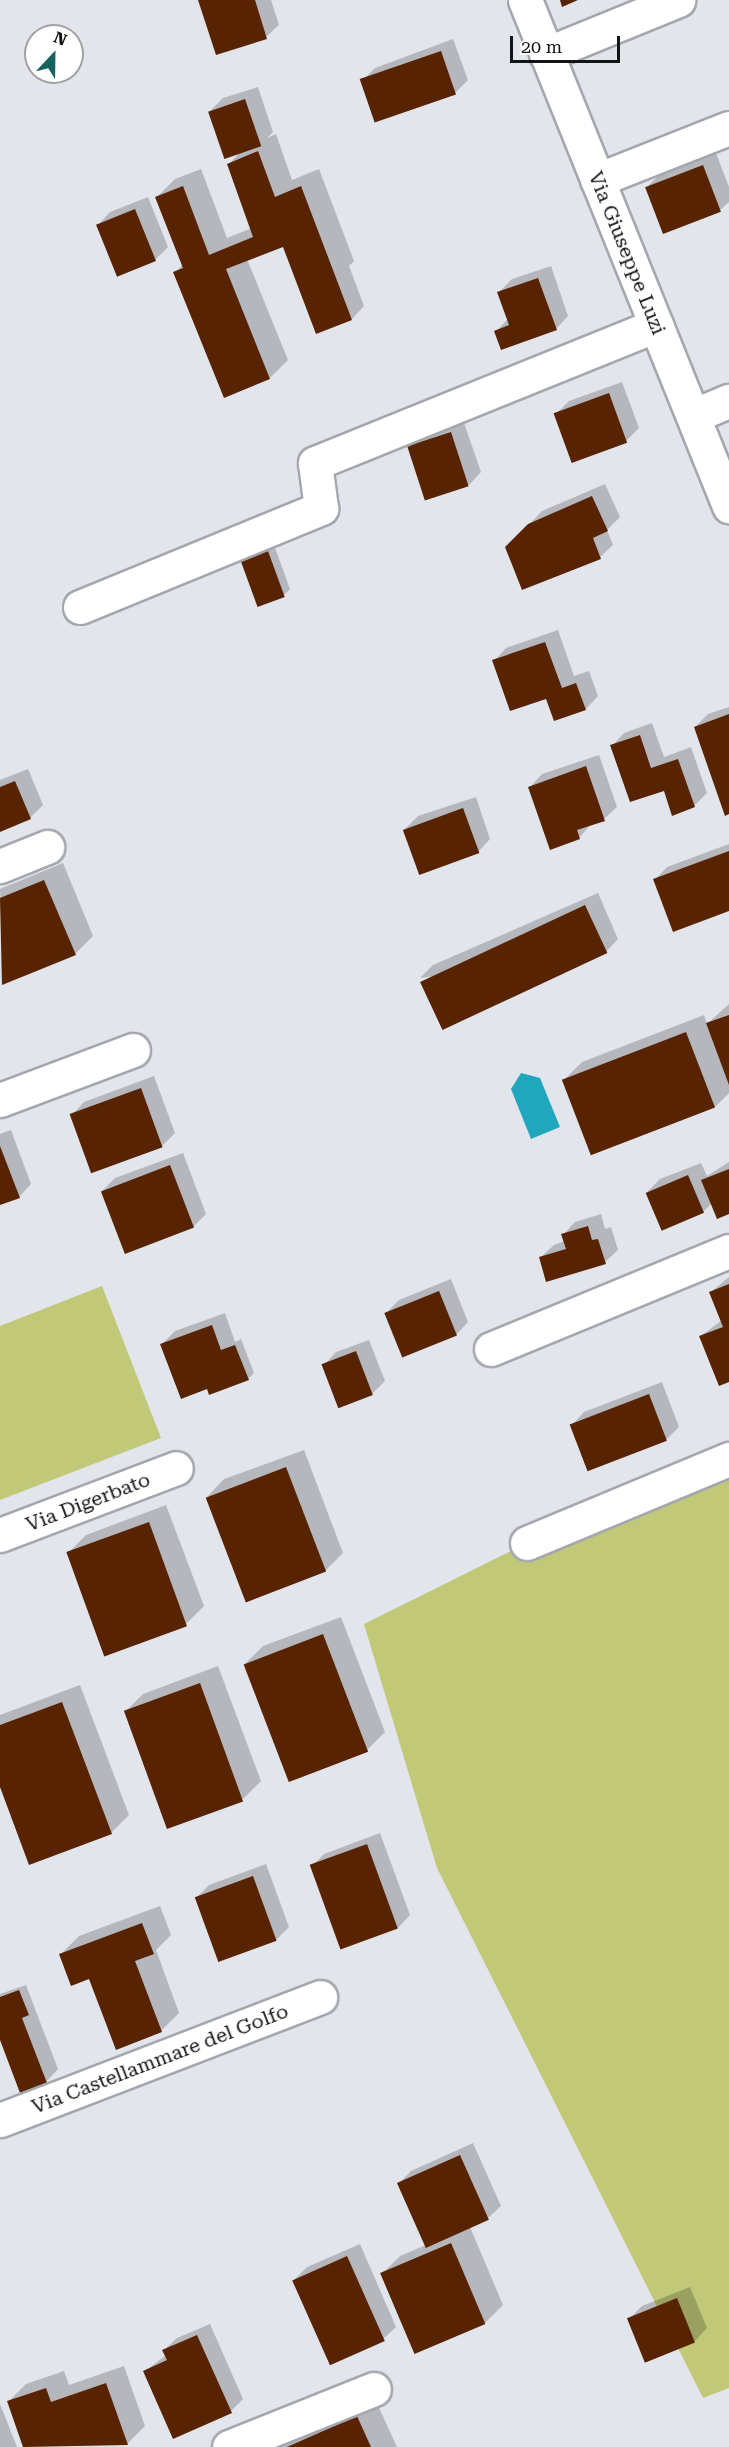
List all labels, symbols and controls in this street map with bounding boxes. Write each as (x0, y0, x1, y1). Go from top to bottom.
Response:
north arrow (24, 24, 84, 84)
scale bar (513, 24, 622, 62)
text: N (51, 28, 69, 50)
text: 20 m (521, 36, 562, 57)
street label: Via Giuseppe Luzi (583, 168, 671, 338)
street label: Via Digerbato (23, 1467, 153, 1537)
street label: Via Castellammare del Golfo (28, 1999, 292, 2119)

